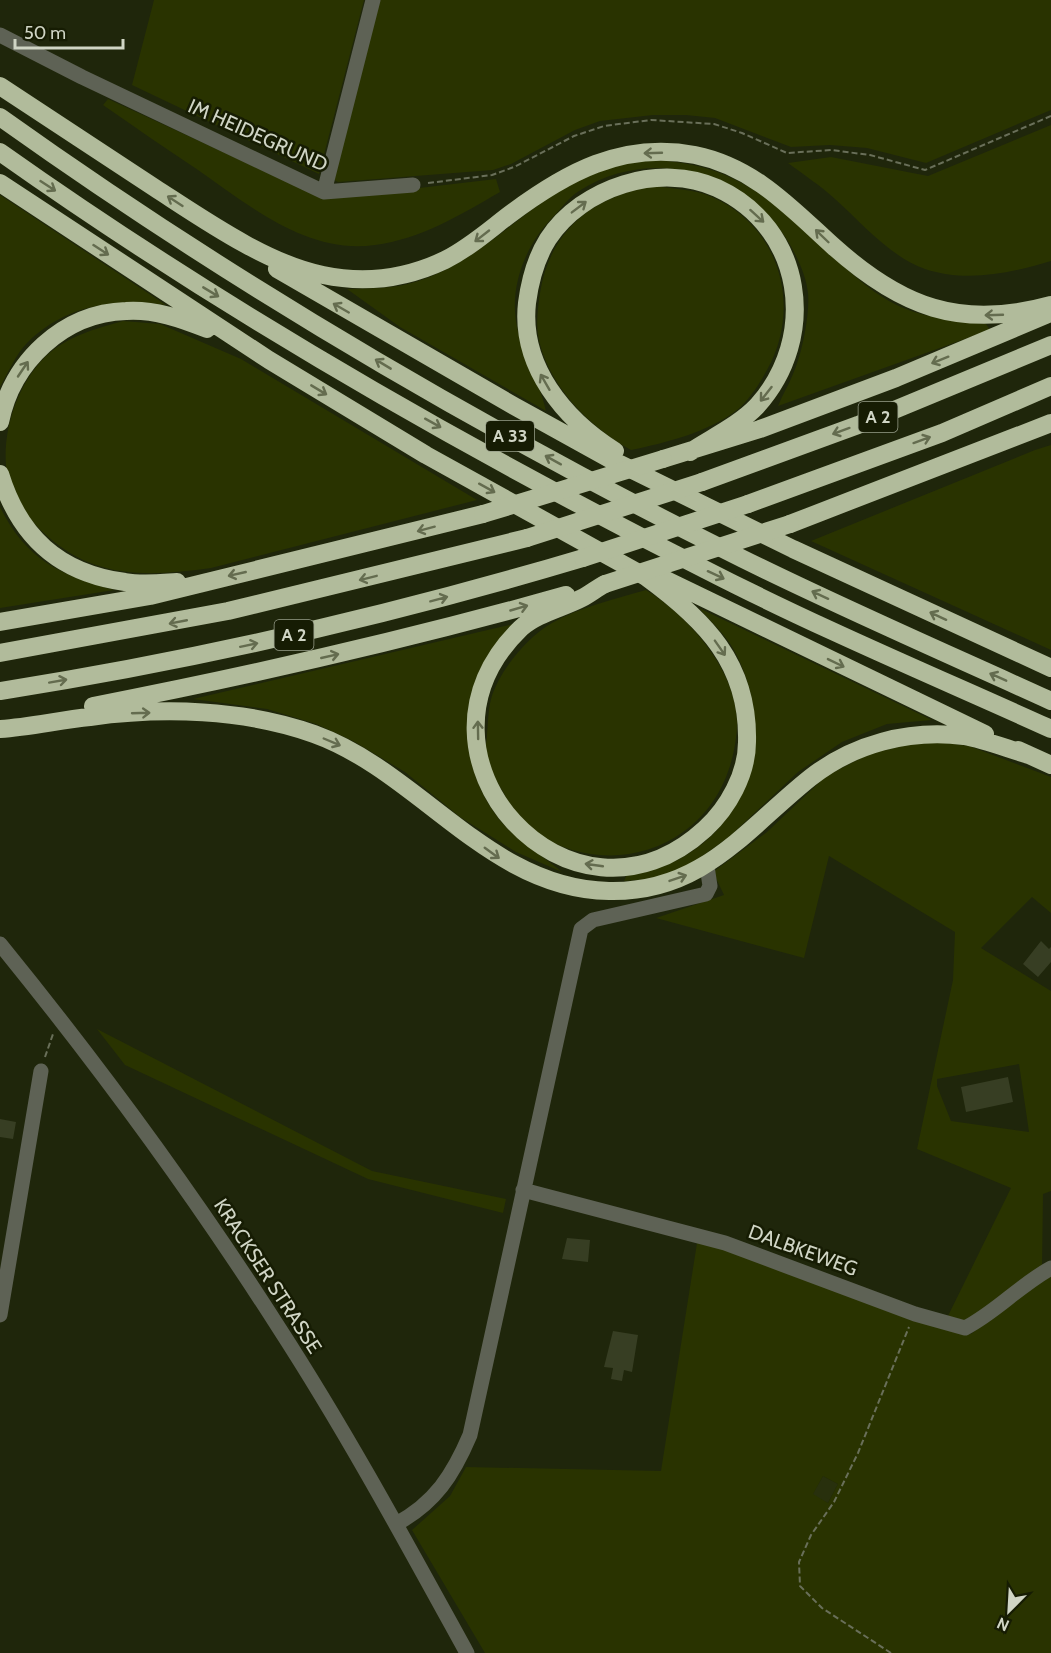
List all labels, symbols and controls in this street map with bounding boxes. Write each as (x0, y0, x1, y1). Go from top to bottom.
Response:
scale bar (15, 12, 123, 50)
text: 50 m (24, 22, 66, 44)
street label: IM HEIDEGRUND (185, 94, 331, 176)
one-way arrow (644, 148, 664, 159)
one-way arrow (39, 180, 56, 192)
one-way arrow (166, 194, 183, 207)
one-way arrow (570, 201, 586, 213)
one-way arrow (749, 209, 764, 223)
one-way arrow (815, 228, 830, 243)
one-way arrow (474, 230, 490, 243)
one-way arrow (92, 244, 109, 256)
one-way arrow (202, 287, 219, 299)
one-way arrow (333, 301, 350, 313)
one-way arrow (984, 309, 1004, 320)
one-way arrow (931, 355, 949, 366)
one-way arrow (375, 357, 392, 369)
one-way arrow (17, 361, 29, 378)
one-way arrow (539, 374, 551, 391)
one-way arrow (310, 384, 327, 396)
one-way arrow (760, 386, 773, 402)
road number: A 2 (858, 402, 898, 432)
one-way arrow (425, 418, 442, 430)
road number: A 33 (486, 421, 534, 451)
one-way arrow (832, 426, 851, 437)
one-way arrow (912, 434, 930, 445)
one-way arrow (545, 454, 562, 466)
one-way arrow (478, 482, 495, 494)
one-way arrow (417, 524, 436, 535)
one-way arrow (228, 569, 247, 581)
one-way arrow (707, 570, 725, 582)
one-way arrow (359, 573, 378, 585)
one-way arrow (812, 589, 830, 601)
one-way arrow (429, 593, 448, 604)
one-way arrow (509, 602, 528, 613)
one-way arrow (930, 610, 948, 622)
one-way arrow (169, 616, 188, 627)
road number: A 2 (274, 620, 314, 650)
one-way arrow (239, 638, 258, 650)
one-way arrow (714, 639, 726, 656)
one-way arrow (320, 649, 339, 661)
one-way arrow (827, 658, 845, 670)
one-way arrow (989, 670, 1007, 682)
one-way arrow (47, 676, 67, 687)
one-way arrow (131, 707, 151, 718)
one-way arrow (472, 721, 484, 741)
one-way arrow (323, 737, 341, 748)
one-way arrow (484, 847, 500, 859)
one-way arrow (584, 859, 604, 870)
one-way arrow (668, 872, 687, 883)
street label: KRACKSER STRASSE (209, 1194, 327, 1358)
street label: DALBKEWEG (745, 1219, 861, 1281)
north arrow (979, 1581, 1039, 1641)
text: N (994, 1613, 1012, 1635)

